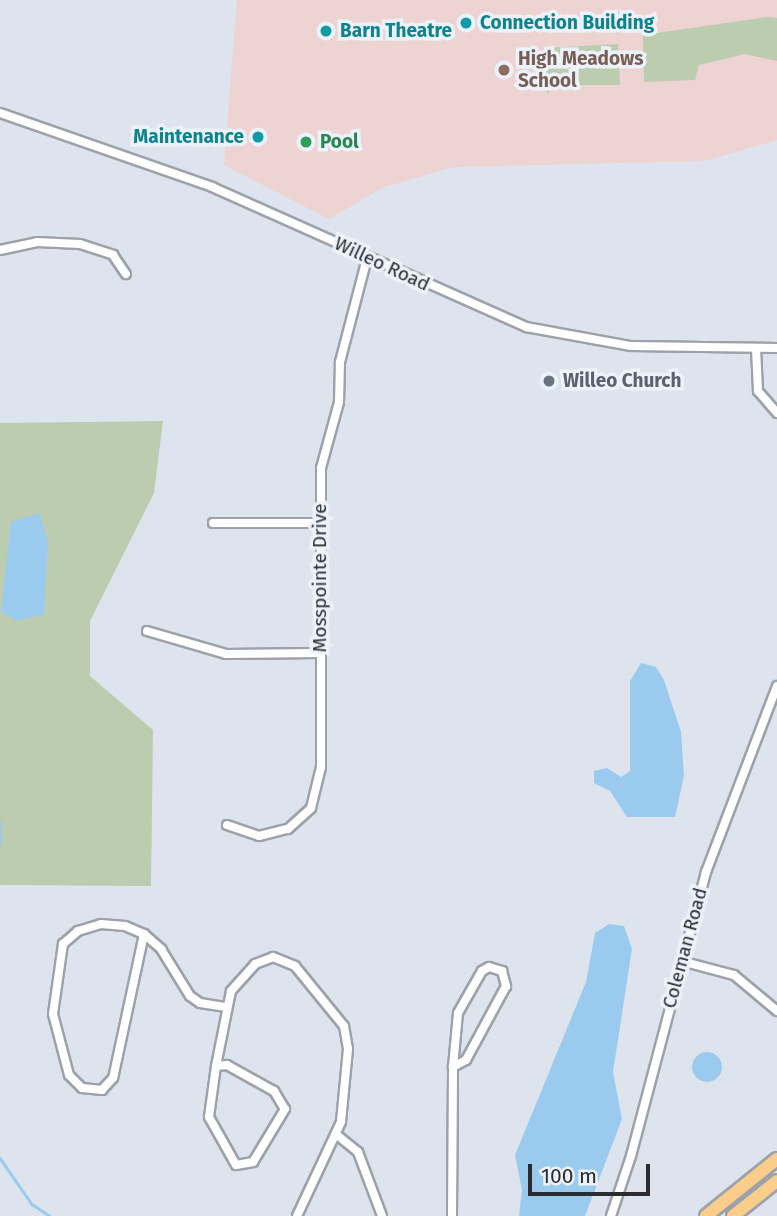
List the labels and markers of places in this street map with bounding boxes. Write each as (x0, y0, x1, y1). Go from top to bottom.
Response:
place label: Connection Building (480, 12, 654, 34)
marker: Connection Building (458, 15, 474, 31)
place label: Barn Theatre (340, 20, 452, 42)
marker: Barn Theatre (318, 23, 334, 39)
place label: High Meadows School (518, 48, 643, 92)
marker: High Meadows School (496, 62, 512, 78)
place label: Maintenance (133, 126, 244, 148)
marker: Maintenance (250, 129, 266, 145)
place label: Pool (320, 131, 359, 153)
marker: Pool (298, 134, 314, 150)
place label: Willeo Church (563, 370, 681, 392)
marker: Willeo Church (541, 373, 557, 389)

